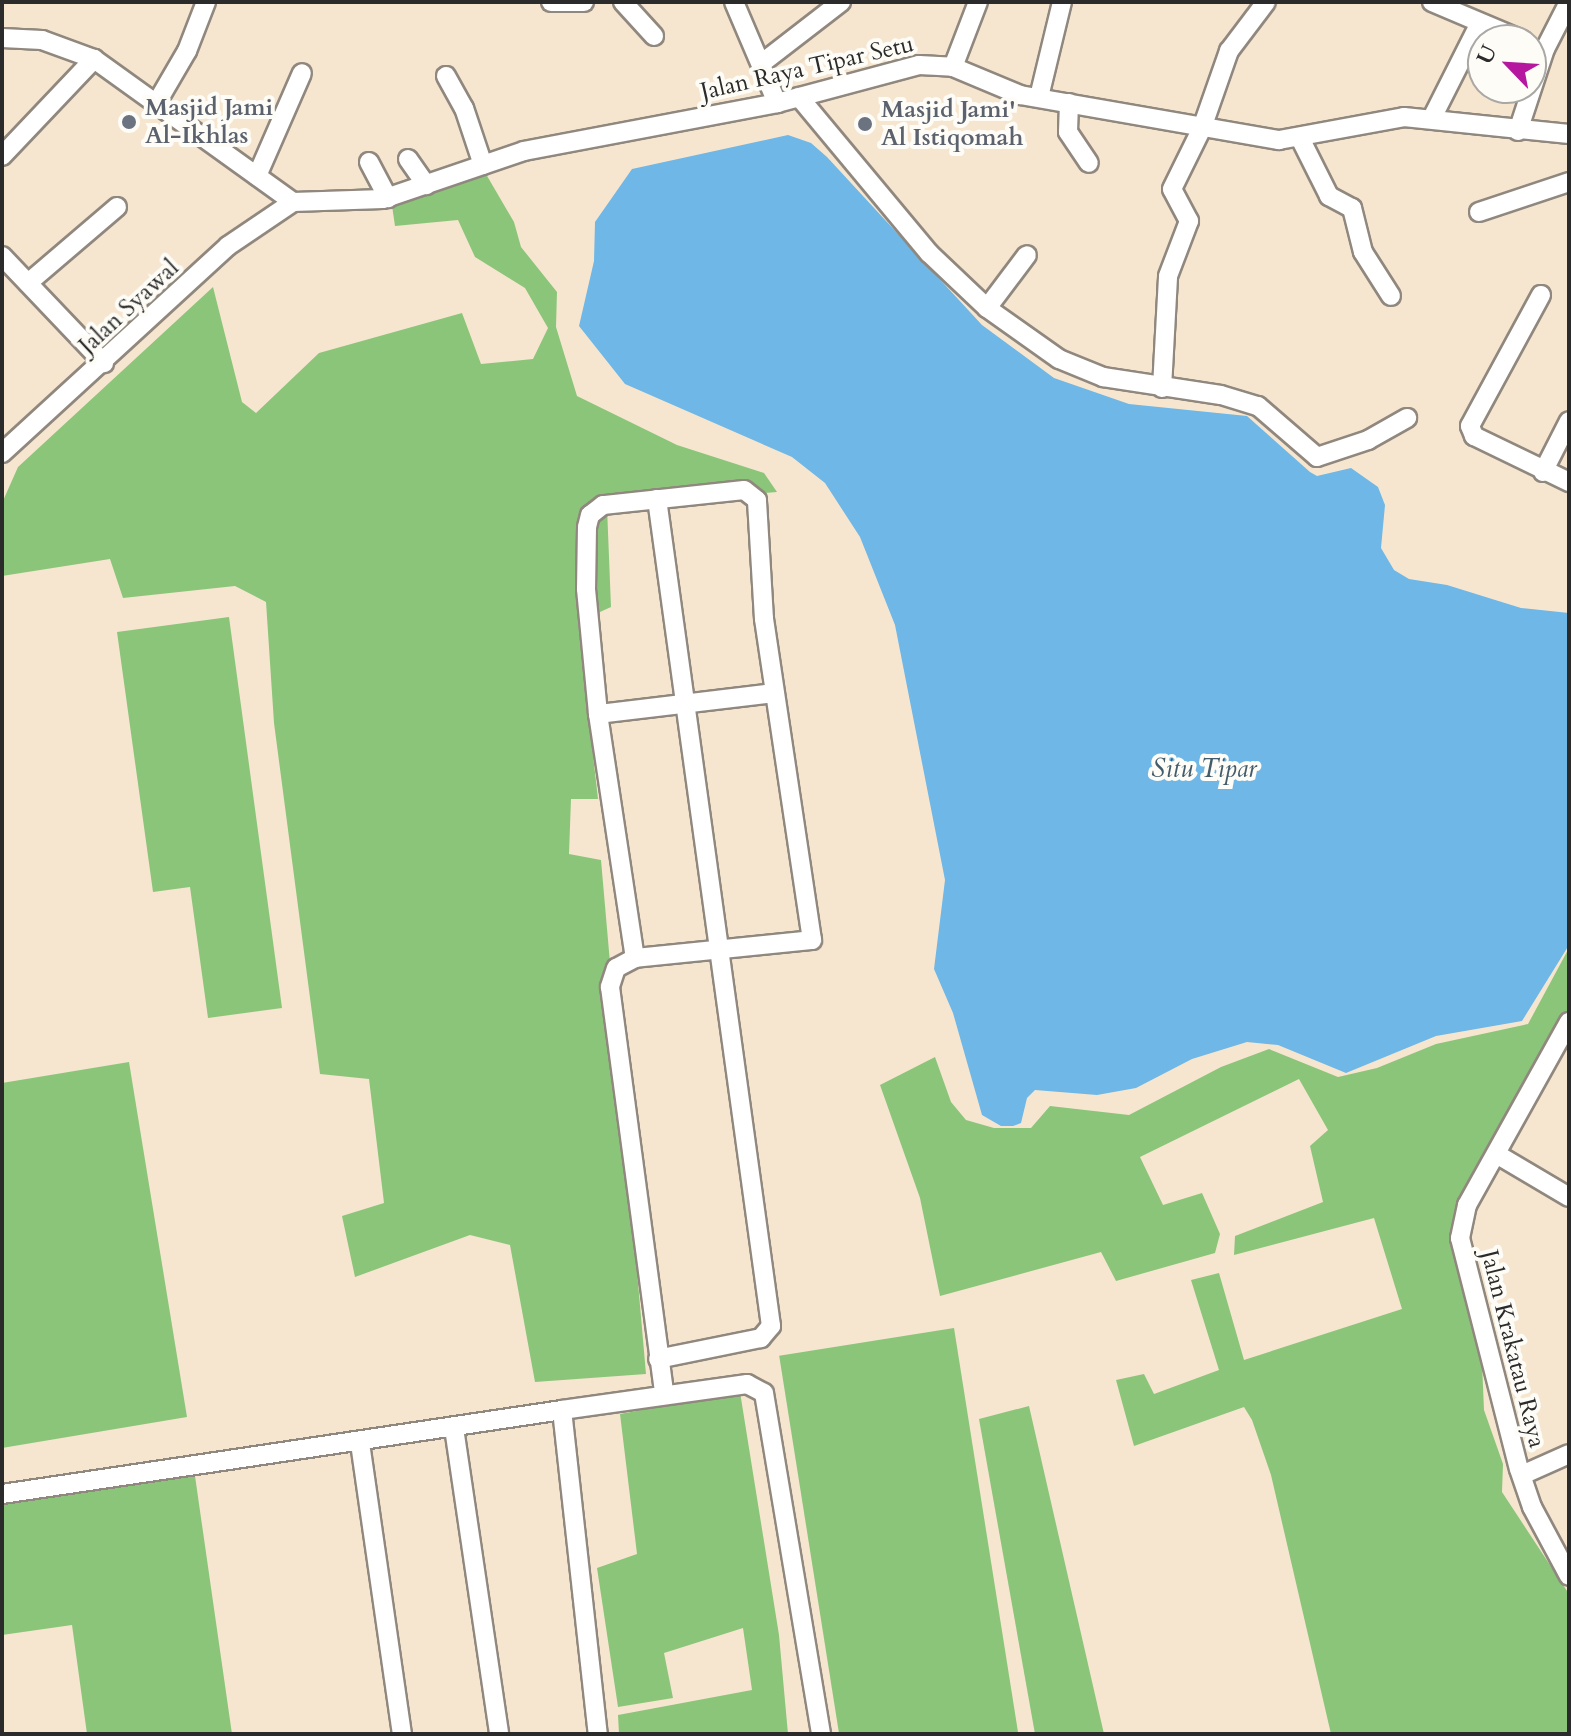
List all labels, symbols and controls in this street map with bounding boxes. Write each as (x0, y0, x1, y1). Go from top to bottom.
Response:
north arrow (1467, 24, 1547, 104)
street label: Jalan Raya Tipar Setu (698, 29, 916, 107)
text: U (1470, 40, 1504, 69)
place label: Masjid Jami Al-Ikhlas (145, 94, 273, 150)
place label: Masjid Jami' Al Istiqomah (881, 96, 1023, 152)
marker: Masjid Jami Al-Ikhlas (120, 113, 138, 131)
marker: Masjid Jami' Al Istiqomah (856, 115, 874, 133)
street label: Jalan Syawal (73, 254, 185, 360)
water label: Situ Tipar (1151, 753, 1257, 785)
street label: Jalan Krakatau Raya (1474, 1247, 1552, 1451)

